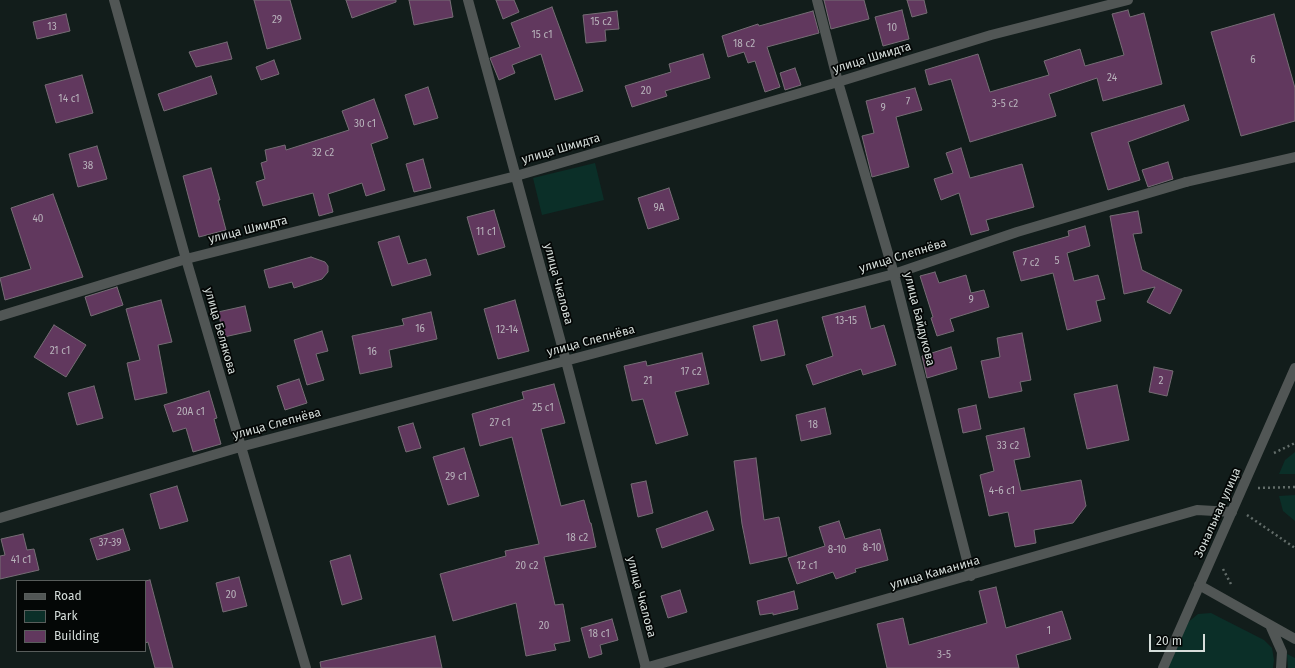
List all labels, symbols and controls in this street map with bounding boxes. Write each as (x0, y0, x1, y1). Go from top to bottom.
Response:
house number: 29 (272, 14, 282, 26)
house number: 15 с2 (590, 16, 612, 28)
house number: 13 (47, 21, 57, 33)
house number: 10 (887, 22, 897, 34)
house number: 15 с1 (532, 29, 552, 41)
house number: 18 с2 (733, 38, 755, 50)
street label: улица Шмидта (831, 39, 913, 77)
house number: 6 (1250, 54, 1256, 66)
house number: 24 (1107, 72, 1117, 84)
house number: 20 (641, 85, 651, 97)
house number: 14 с1 (58, 93, 80, 105)
house number: 7 (906, 96, 910, 108)
house number: 3-5 с2 (992, 98, 1018, 110)
house number: 9 (880, 102, 886, 114)
house number: 30 с1 (354, 118, 376, 130)
street label: улица Шмидта (520, 131, 602, 167)
house number: 32 с2 (312, 147, 334, 159)
house number: 38 (83, 160, 93, 172)
house number: 9А (654, 202, 664, 214)
house number: 40 (33, 213, 43, 225)
street label: улица Шмидта (207, 213, 289, 247)
house number: 11 с1 (476, 226, 496, 238)
street label: улица Слепнёва (858, 236, 948, 276)
street label: улица Чкалова (540, 242, 576, 326)
house number: 5 (1054, 255, 1060, 267)
house number: 7 с2 (1023, 257, 1039, 269)
street label: улица Байдукова (900, 271, 938, 367)
street label: улица Белякова (201, 286, 239, 376)
house number: 9 (968, 294, 974, 306)
house number: 13-15 (835, 315, 857, 327)
street label: улица Слепнёва (545, 322, 637, 360)
house number: 16 (415, 323, 425, 335)
house number: 12-14 (496, 324, 518, 336)
house number: 21 с1 (50, 345, 70, 357)
house number: 16 (367, 346, 377, 358)
house number: 17 с2 (680, 366, 702, 378)
house number: 21 (643, 375, 653, 387)
house number: 2 (1159, 375, 1163, 387)
house number: 25 с1 (532, 402, 554, 414)
street label: улица Слепнёва (231, 405, 323, 443)
house number: 20А с1 (177, 406, 205, 418)
house number: 27 с1 (490, 417, 510, 429)
house number: 18 (808, 419, 818, 431)
house number: 33 с2 (997, 440, 1019, 452)
street label: Зональная улица (1192, 466, 1244, 560)
house number: 29 с1 (445, 471, 467, 483)
house number: 4-6 с1 (989, 485, 1015, 497)
house number: 18 с2 (566, 532, 588, 544)
house number: 37-39 (99, 537, 121, 549)
house number: 8-10 (863, 542, 881, 554)
house number: 8-10 (828, 544, 846, 556)
street label: улица Каманина (888, 553, 982, 593)
house number: 41 с1 (11, 554, 31, 566)
street label: улица Чкалова (623, 555, 659, 639)
house number: 20 с2 (516, 560, 538, 572)
house number: 12 с1 (797, 560, 817, 572)
legend (16, 580, 146, 652)
text: Road (54, 589, 82, 603)
house number: 20 (226, 589, 236, 601)
text: Park (54, 609, 78, 623)
house number: 20 (539, 620, 549, 632)
house number: 1 (1047, 625, 1051, 637)
scale bar (1151, 626, 1207, 652)
house number: 18 с1 (588, 628, 610, 640)
text: Building (54, 629, 99, 643)
text: 20 m (1156, 634, 1182, 648)
house number: 3-5 (937, 649, 951, 661)

